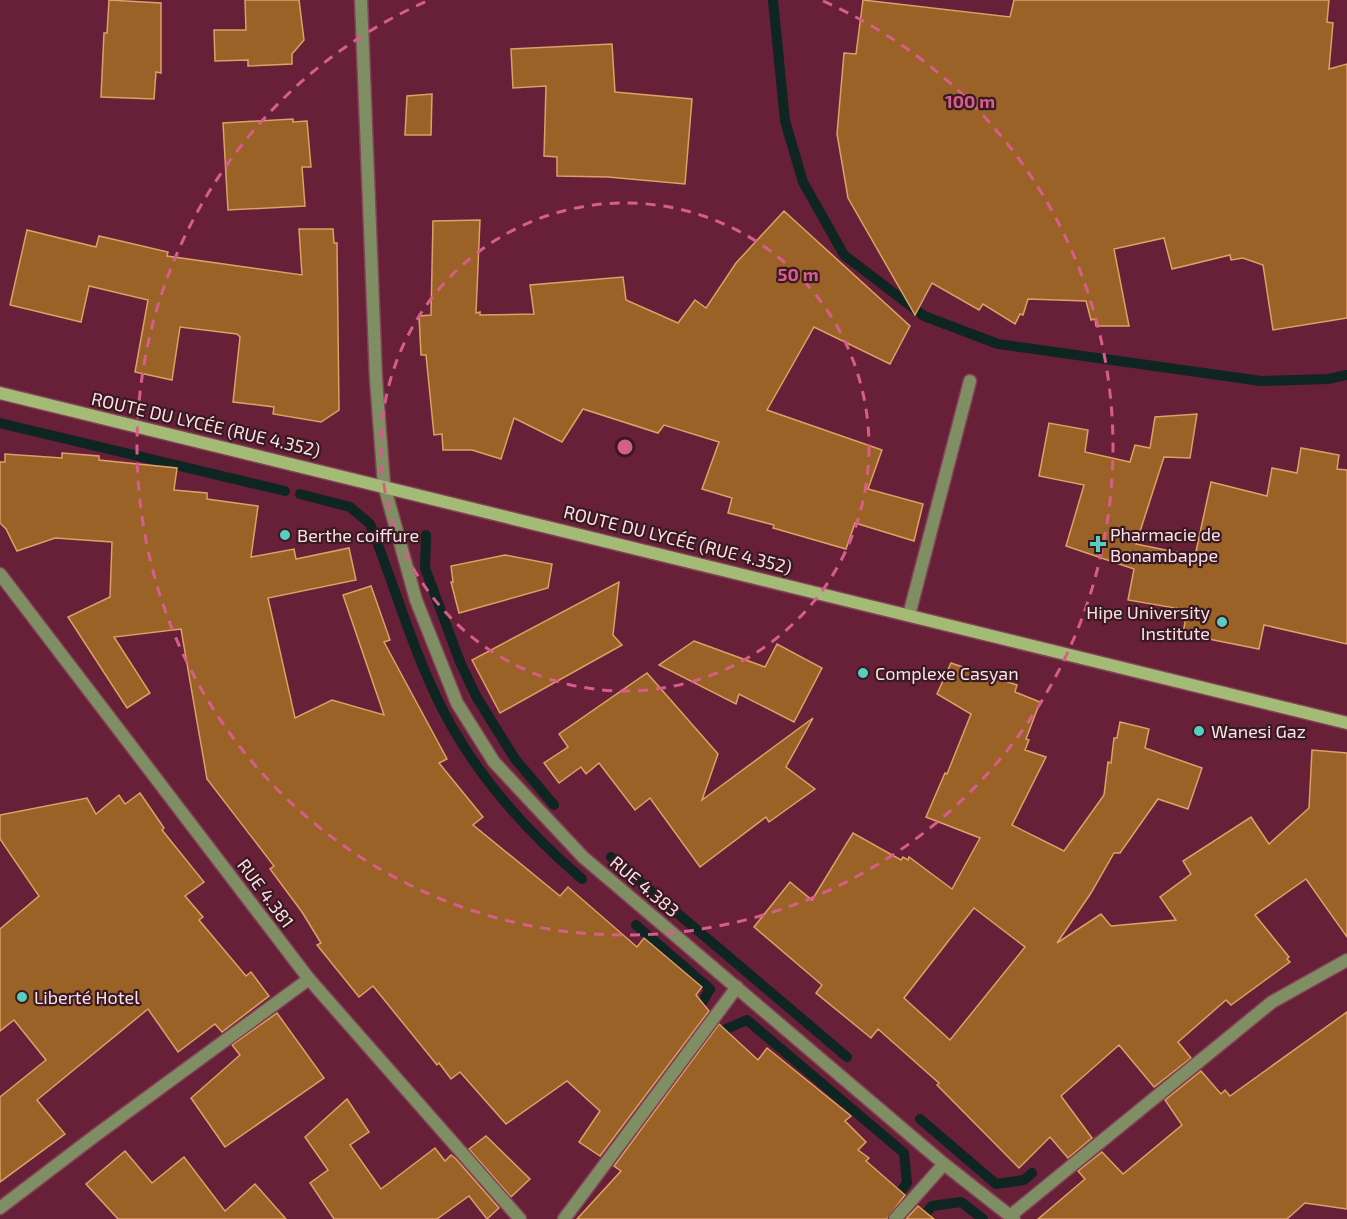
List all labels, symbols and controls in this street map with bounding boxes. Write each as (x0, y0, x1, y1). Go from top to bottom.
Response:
text: 100 m (945, 90, 995, 112)
text: 50 m (777, 263, 819, 285)
street label: ROUTE DU LYCÉE (RUE 4.352) (89, 387, 323, 461)
centre of rings (615, 437, 635, 457)
street label: ROUTE DU LYCÉE (RUE 4.352) (562, 500, 794, 578)
place label: Pharmacie de Bonambappe (1110, 523, 1221, 566)
place label: Berthe coiffure (297, 524, 419, 546)
marker: Berthe coiffure (278, 528, 292, 542)
marker: Pharmacie de Bonambappe (1091, 537, 1105, 551)
place label: Hipe University Institute (1086, 601, 1210, 644)
marker: Hipe University Institute (1215, 615, 1229, 629)
place label: Complexe Casyan (875, 662, 1019, 684)
marker: Complexe Casyan (856, 666, 870, 680)
place label: Wanesi Gaz (1211, 720, 1306, 742)
marker: Wanesi Gaz (1192, 724, 1206, 738)
street label: RUE 4.383 (606, 851, 684, 921)
street label: RUE 4.381 (233, 854, 299, 932)
place label: Liberté Hotel (34, 986, 140, 1008)
marker: Liberté Hotel (15, 990, 29, 1004)

